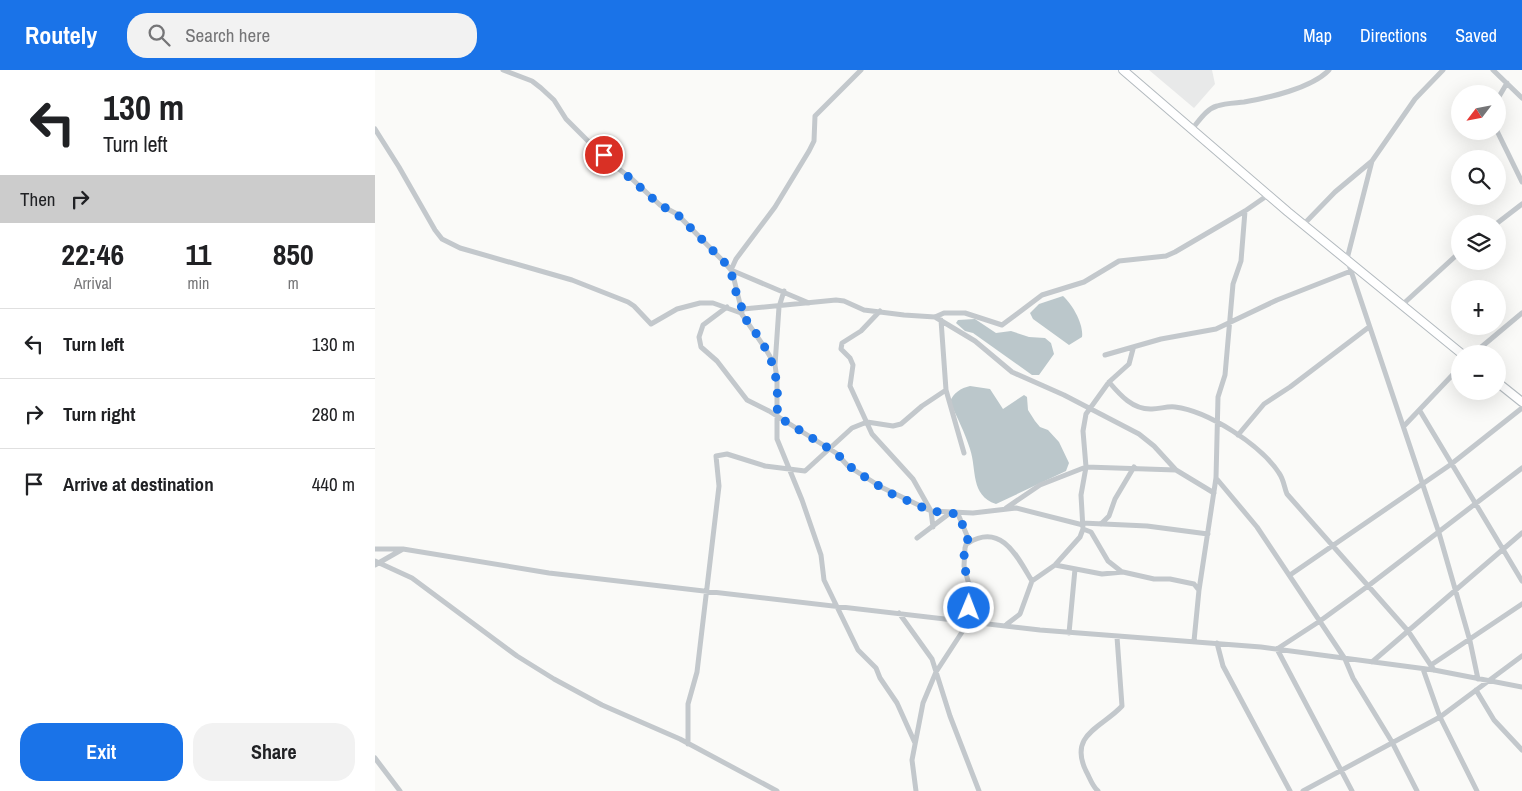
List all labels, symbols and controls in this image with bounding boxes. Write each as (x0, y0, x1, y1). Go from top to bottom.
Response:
search box (127, 13, 477, 58)
text: Routely (25, 19, 97, 51)
icon: search (145, 21, 173, 49)
text: Search here (185, 22, 270, 48)
text: Map (1303, 23, 1332, 48)
text: Directions (1360, 23, 1427, 48)
text: Saved (1455, 23, 1497, 48)
text: 130 m (103, 84, 184, 131)
north arrow (1451, 85, 1506, 140)
map controls (1451, 85, 1506, 400)
icon: left (20, 90, 85, 155)
text: Turn left (103, 129, 168, 159)
pin (583, 134, 625, 176)
icon: arrive (590, 141, 618, 169)
button: search (1451, 150, 1506, 205)
icon: right (66, 185, 94, 213)
text: Then (20, 186, 56, 212)
button: layers (1451, 215, 1506, 270)
text: 22:46 (61, 234, 124, 274)
text: 11 (185, 234, 211, 274)
text: 850 (273, 234, 314, 274)
text: Arrival (74, 272, 112, 294)
text: min (187, 272, 209, 294)
text: m (288, 272, 299, 294)
button: + (1451, 280, 1506, 335)
icon: left (20, 330, 48, 358)
text: Turn left (63, 331, 124, 357)
text: 130 m (312, 331, 355, 357)
button: − (1451, 345, 1506, 400)
icon: right (20, 400, 48, 428)
text: Turn right (63, 401, 135, 427)
text: 280 m (312, 401, 355, 427)
icon: arrive (20, 470, 48, 498)
text: Arrive at destination (63, 471, 214, 497)
text: 440 m (312, 471, 355, 497)
position arrow (942, 581, 994, 633)
button: Exit (20, 723, 183, 781)
button: Share (193, 723, 355, 781)

